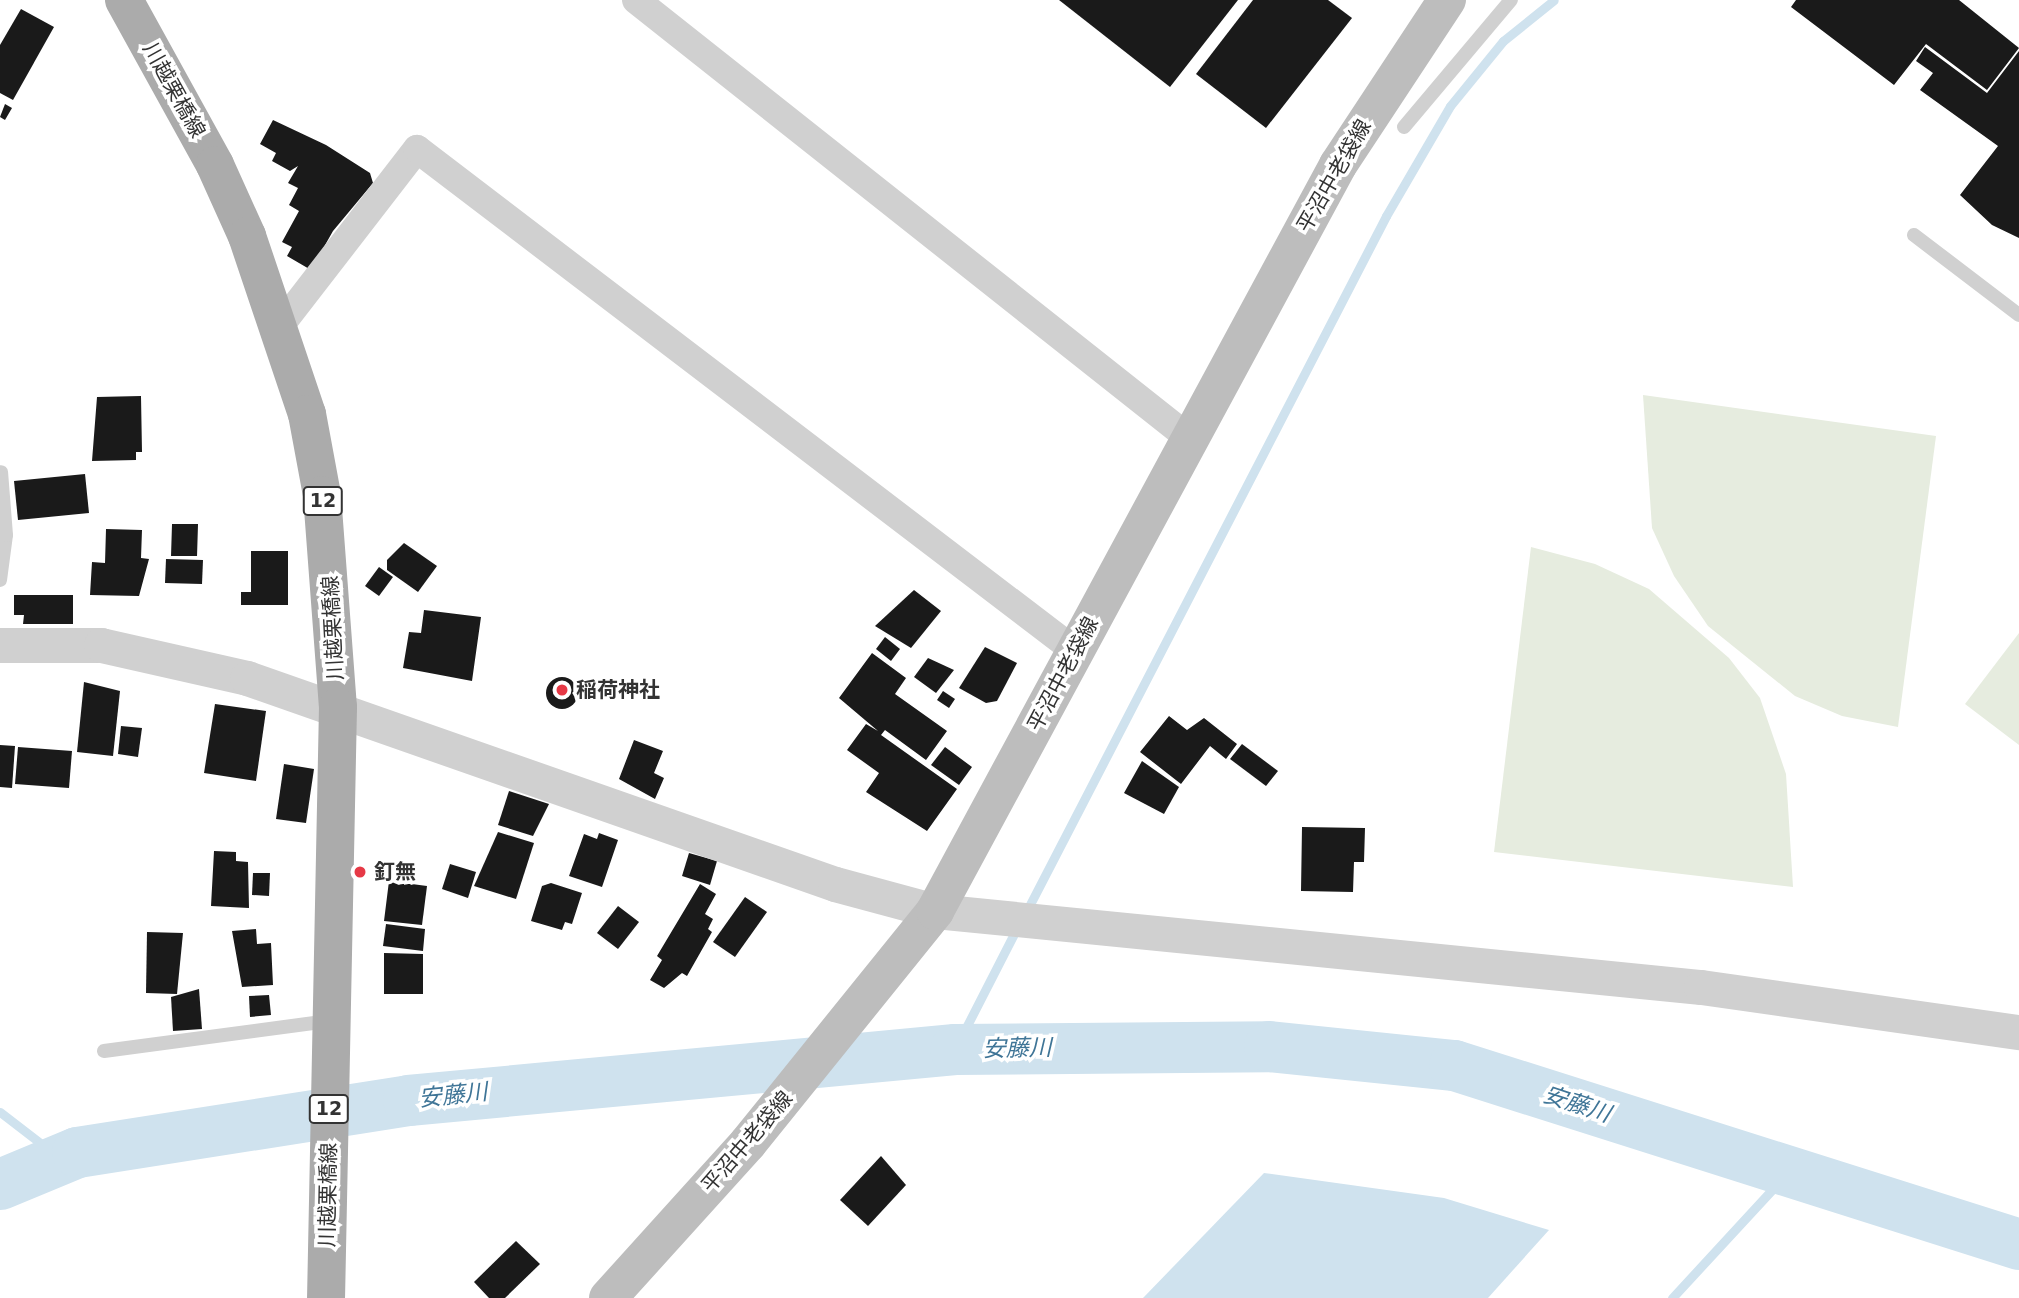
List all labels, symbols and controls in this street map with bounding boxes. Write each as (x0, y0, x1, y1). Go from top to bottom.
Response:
street label: 川越栗橋線 (138, 38, 210, 142)
street label: 平沼中老袋線 (1292, 115, 1376, 237)
road number: 12 (302, 486, 344, 516)
street label: 川越栗橋線 (318, 575, 348, 681)
street label: 平沼中老袋線 (1022, 612, 1104, 736)
place label: 稲荷神社 (576, 677, 660, 703)
marker: 稲荷神社 (554, 682, 570, 698)
place label: 釘無 (374, 859, 416, 885)
marker: 釘無 (352, 864, 368, 880)
water label: 安藤川 (982, 1034, 1052, 1062)
water label: 安藤川 (417, 1078, 489, 1112)
water label: 安藤川 (1540, 1080, 1614, 1128)
street label: 平沼中老袋線 (696, 1086, 798, 1198)
road number: 12 (308, 1093, 350, 1124)
street label: 川越栗橋線 (314, 1142, 342, 1248)

